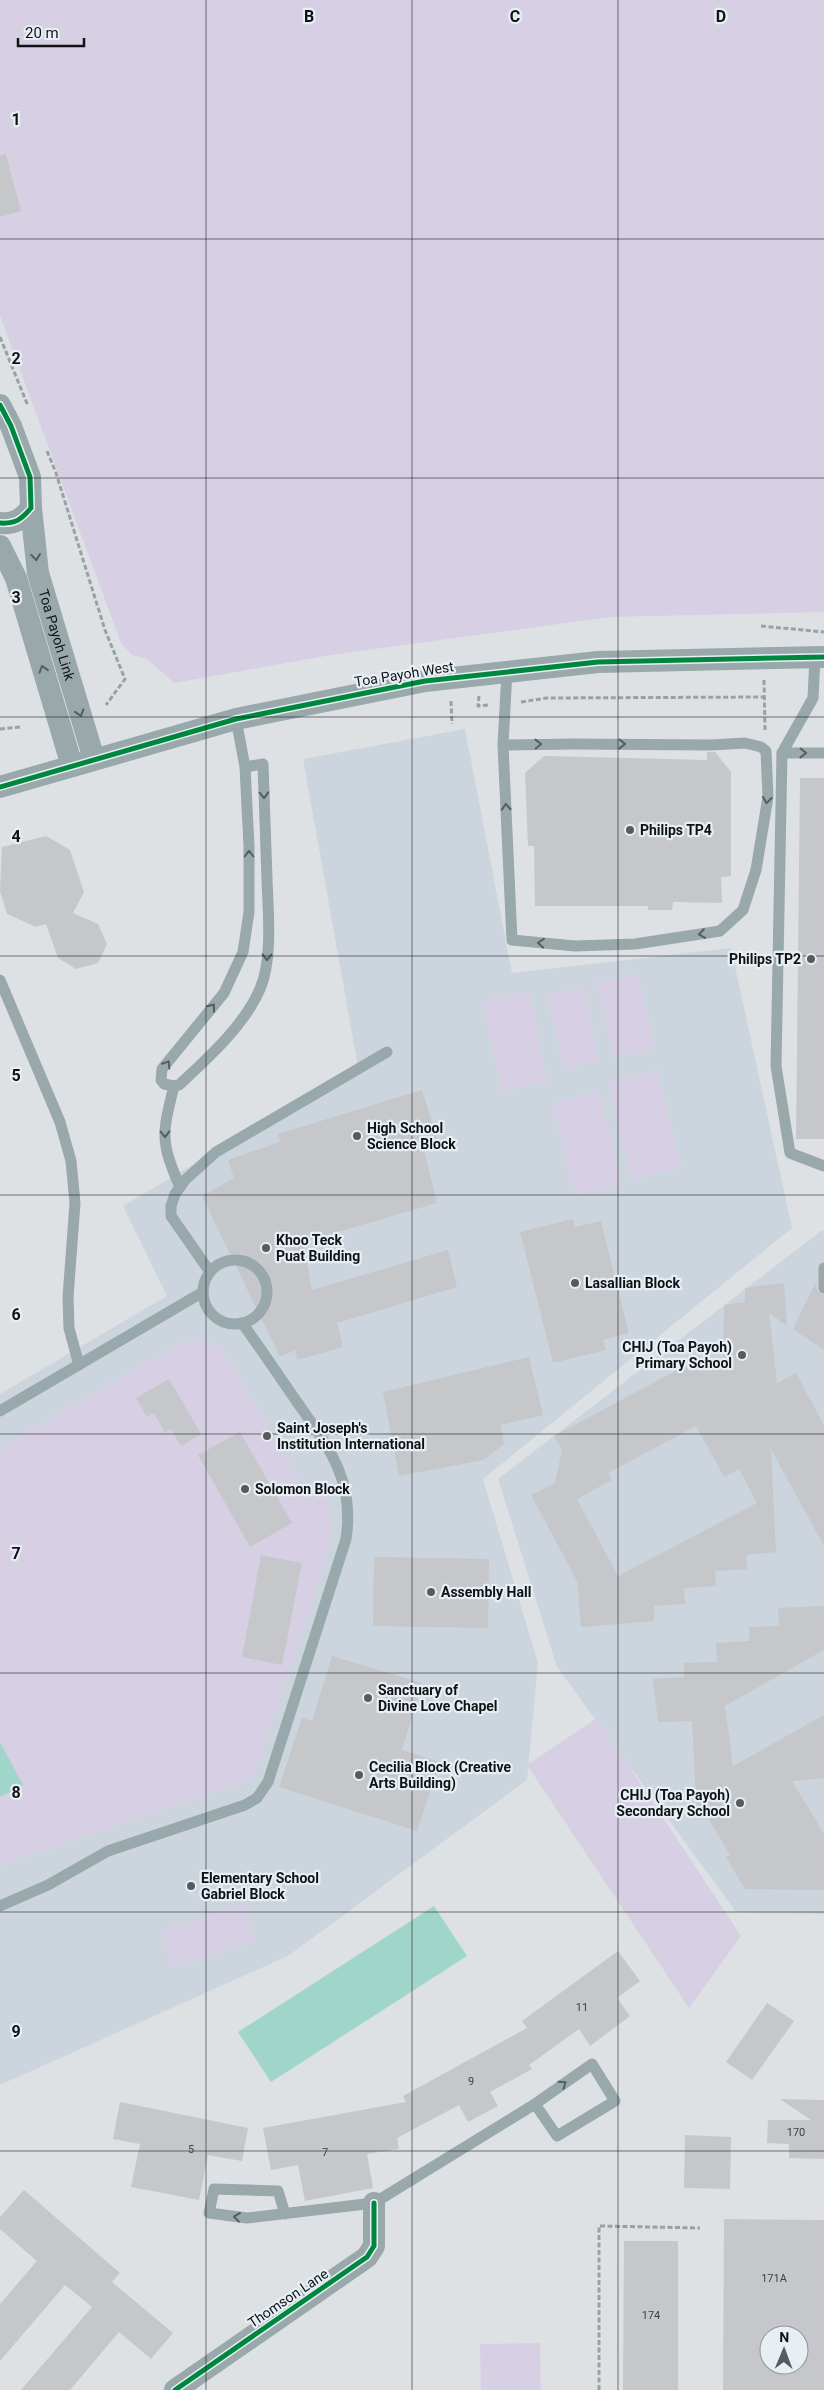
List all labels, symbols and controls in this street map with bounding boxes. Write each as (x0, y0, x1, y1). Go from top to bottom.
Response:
text: B (304, 7, 314, 26)
text: C (510, 7, 520, 26)
text: D (716, 7, 726, 26)
scale bar (18, 15, 84, 47)
text: 20 m (25, 24, 59, 42)
text: 1 (11, 110, 21, 129)
text: 2 (11, 349, 21, 368)
one-way arrow (30, 553, 41, 561)
street label: Toa Payoh Link (35, 587, 78, 683)
text: 3 (11, 588, 21, 607)
street label: Toa Payoh West (353, 658, 455, 690)
one-way arrow (39, 666, 49, 674)
one-way arrow (74, 708, 84, 717)
one-way arrow (534, 739, 542, 750)
one-way arrow (618, 739, 626, 749)
one-way arrow (800, 748, 807, 758)
one-way arrow (259, 792, 269, 799)
one-way arrow (762, 796, 773, 804)
one-way arrow (500, 802, 511, 810)
place label: Philips TP4 (640, 822, 712, 838)
marker: Philips TP4 (624, 824, 636, 836)
text: 4 (11, 827, 21, 846)
one-way arrow (244, 850, 254, 858)
one-way arrow (698, 928, 706, 939)
one-way arrow (536, 938, 544, 949)
place label: Philips TP2 (729, 951, 801, 967)
marker: Philips TP2 (805, 953, 817, 965)
one-way arrow (262, 954, 272, 961)
one-way arrow (207, 1004, 216, 1013)
one-way arrow (160, 1060, 170, 1069)
text: 5 (11, 1066, 21, 1085)
place label: High School Science Block (367, 1120, 456, 1152)
one-way arrow (160, 1130, 170, 1138)
marker: High School Science Block (351, 1130, 363, 1142)
place label: Khoo Teck Puat Building (276, 1232, 360, 1264)
marker: Khoo Teck Puat Building (260, 1242, 272, 1254)
place label: Lasallian Block (585, 1275, 681, 1291)
marker: Lasallian Block (569, 1277, 581, 1289)
text: 6 (11, 1305, 21, 1324)
place label: CHIJ (Toa Payoh) Primary School (622, 1339, 732, 1371)
marker: CHIJ (Toa Payoh) Primary School (736, 1349, 748, 1361)
place label: Saint Joseph's Institution International (277, 1420, 425, 1452)
marker: Saint Joseph's Institution International (261, 1430, 273, 1442)
place label: Solomon Block (255, 1481, 350, 1497)
marker: Solomon Block (239, 1483, 251, 1495)
text: 7 (11, 1544, 21, 1563)
place label: Assembly Hall (441, 1584, 531, 1600)
marker: Assembly Hall (425, 1586, 437, 1598)
place label: Sanctuary of Divine Love Chapel (378, 1682, 498, 1714)
marker: Sanctuary of Divine Love Chapel (362, 1692, 374, 1704)
place label: Cecilia Block (Creative Arts Building) (369, 1759, 511, 1792)
marker: Cecilia Block (Creative Arts Building) (353, 1769, 365, 1781)
text: 8 (11, 1783, 21, 1802)
place label: CHIJ (Toa Payoh) Secondary School (616, 1787, 730, 1819)
marker: CHIJ (Toa Payoh) Secondary School (734, 1797, 746, 1809)
place label: Elementary School Gabriel Block (201, 1870, 319, 1902)
marker: Elementary School Gabriel Block (185, 1880, 197, 1892)
house number: 11 (576, 2001, 588, 2014)
text: 9 (11, 2022, 21, 2041)
house number: 9 (468, 2075, 474, 2088)
one-way arrow (557, 2082, 566, 2090)
house number: 170 (787, 2126, 805, 2139)
house number: 5 (188, 2143, 194, 2156)
house number: 7 (322, 2146, 328, 2159)
one-way arrow (232, 2212, 240, 2223)
street label: Thomson Lane (245, 2265, 331, 2331)
house number: 171A (761, 2272, 788, 2285)
house number: 174 (642, 2309, 660, 2322)
north arrow (759, 2325, 809, 2375)
text: N (779, 2329, 789, 2345)

